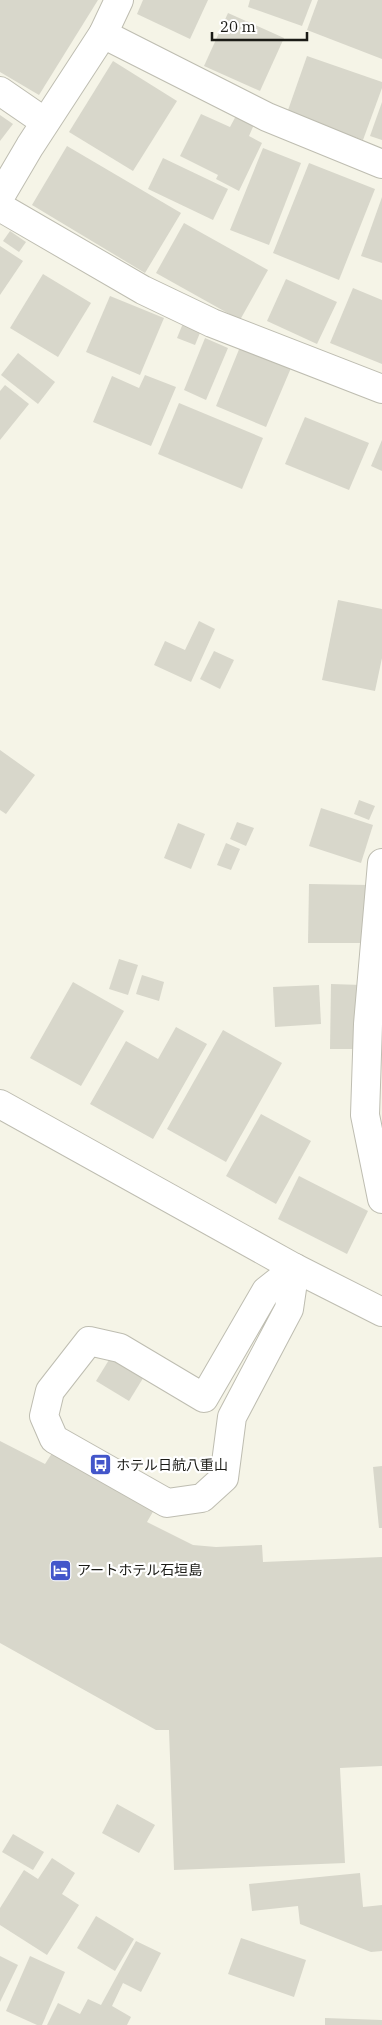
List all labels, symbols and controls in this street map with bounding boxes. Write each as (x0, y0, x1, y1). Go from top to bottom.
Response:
scale bar (212, 10, 307, 42)
text: 20 m (220, 17, 256, 36)
bus stop icon: ホテル日航八重山 (88, 1453, 112, 1477)
place label: ホテル日航八重山 (116, 1456, 228, 1474)
hotel icon: アートホテル石垣島 (49, 1558, 73, 1582)
place label: アートホテル石垣島 (77, 1561, 202, 1579)

